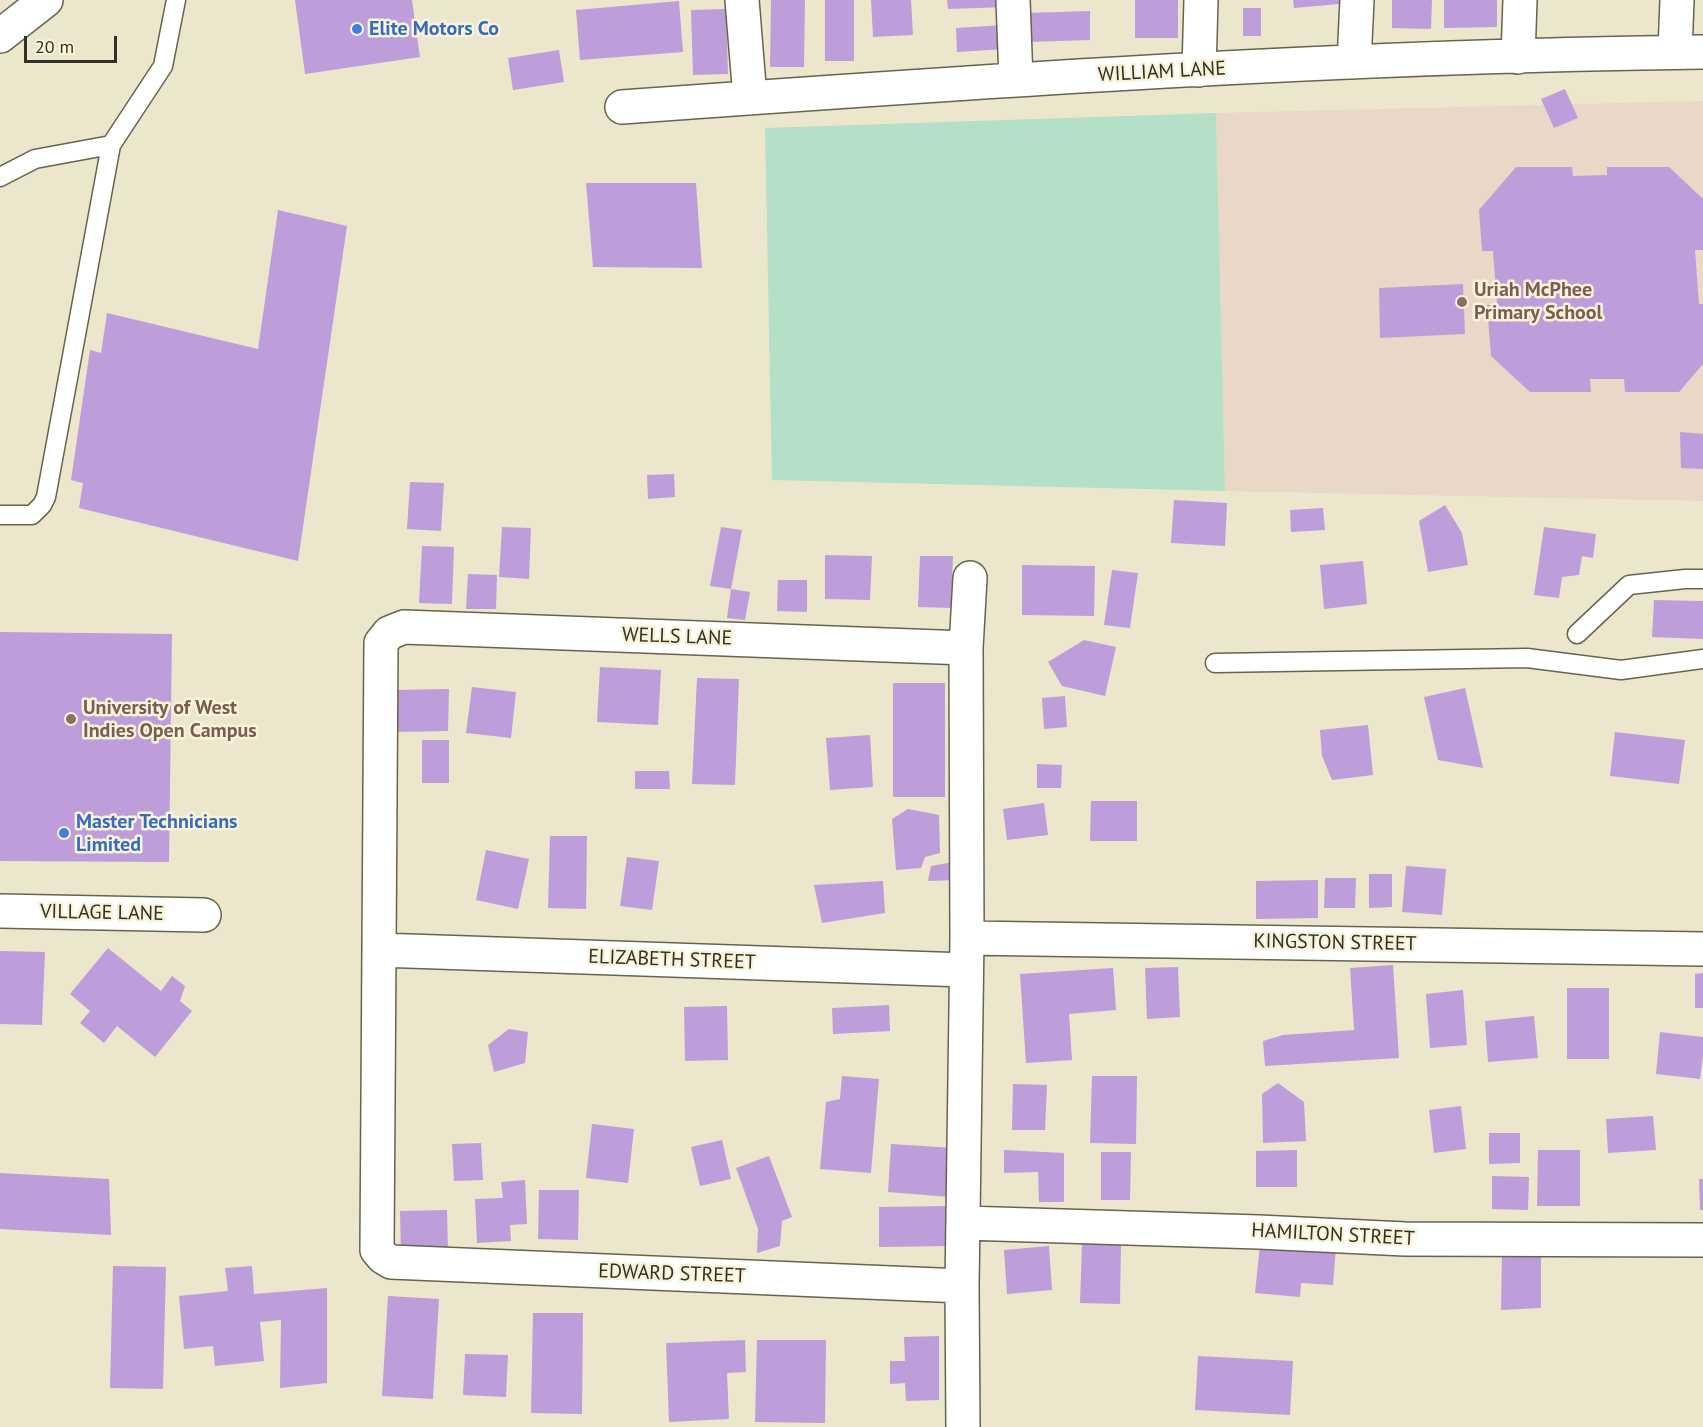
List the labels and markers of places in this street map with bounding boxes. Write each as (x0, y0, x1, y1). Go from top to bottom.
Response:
place label: Elite Motors Co (369, 17, 499, 41)
marker: Elite Motors Co (350, 22, 364, 36)
place label: Uriah McPhee Primary School (1474, 278, 1602, 325)
marker: Uriah McPhee Primary School (1455, 295, 1469, 309)
place label: University of West Indies Open Campus (83, 696, 257, 743)
marker: University of West Indies Open Campus (64, 712, 78, 726)
place label: Master Technicians Limited (76, 810, 237, 857)
marker: Master Technicians Limited (57, 826, 71, 840)

